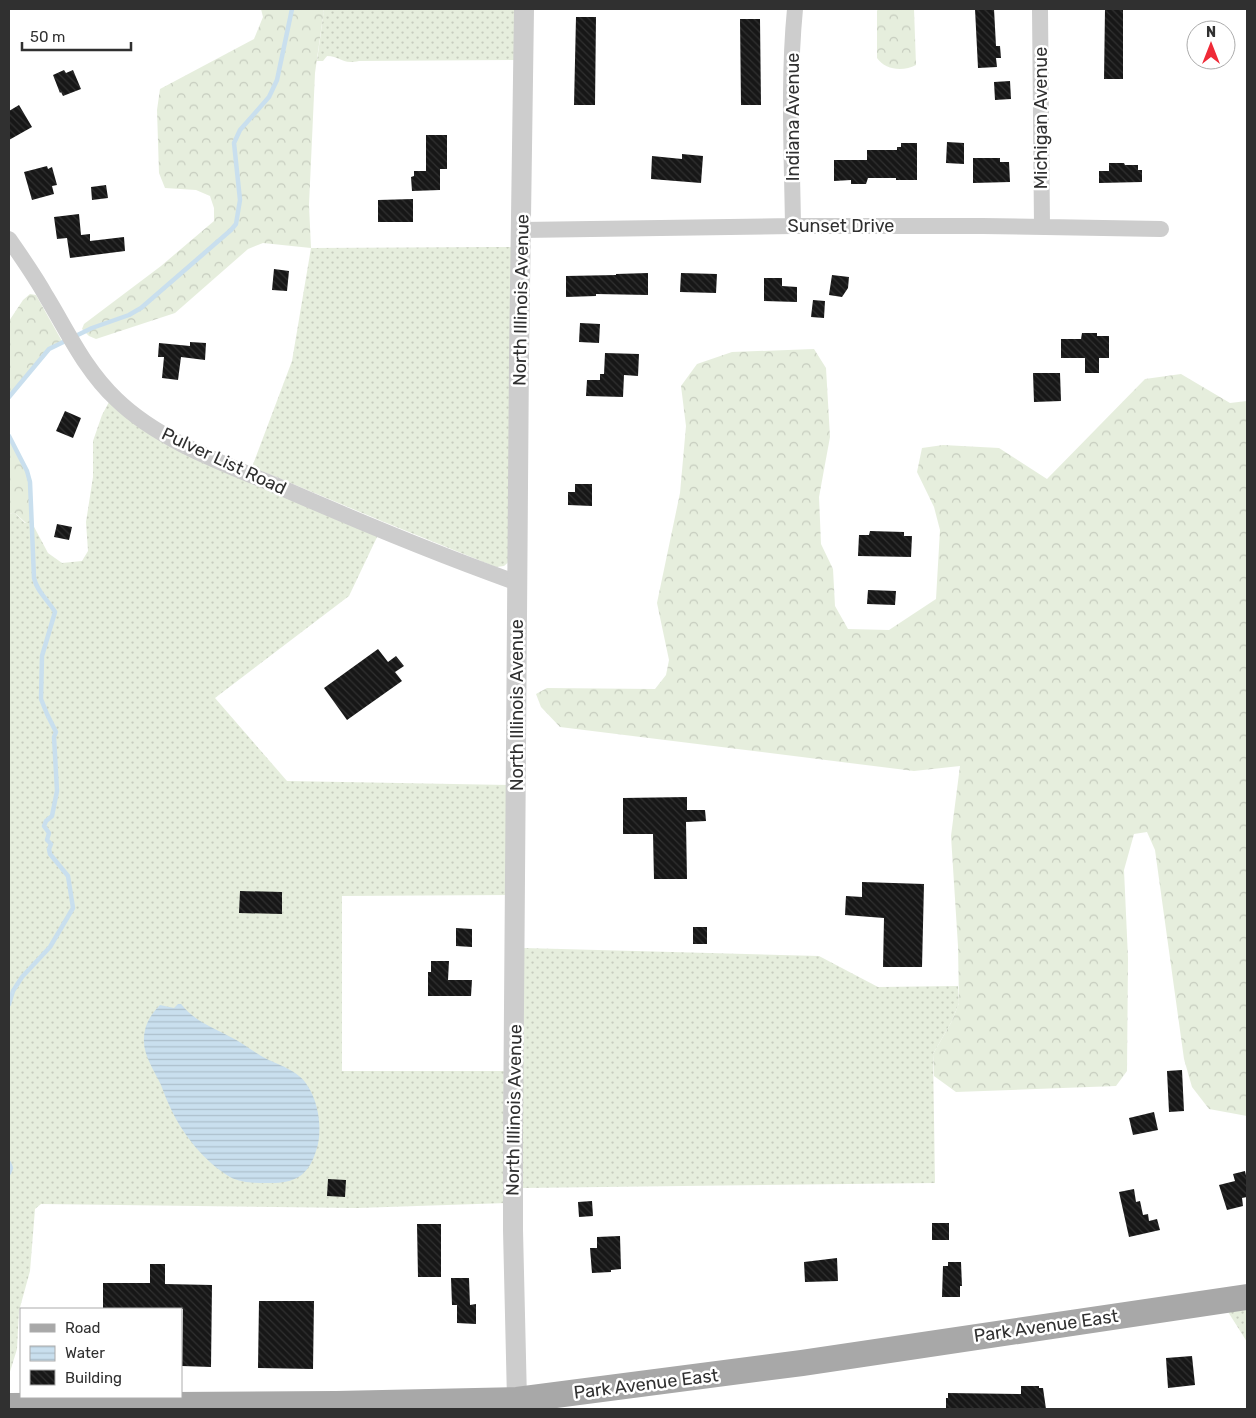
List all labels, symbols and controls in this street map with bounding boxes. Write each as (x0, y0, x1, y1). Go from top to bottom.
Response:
scale bar (22, 20, 131, 52)
north arrow (1186, 20, 1236, 70)
text: N (1206, 24, 1216, 41)
text: 50 m (30, 28, 65, 46)
street label: Michigan Avenue (1030, 47, 1052, 189)
street label: Indiana Avenue (782, 53, 804, 181)
street label: North Illinois Avenue (509, 214, 533, 386)
street label: Sunset Drive (788, 215, 894, 237)
street label: Pulver List Road (158, 422, 290, 500)
street label: North Illinois Avenue (506, 619, 528, 791)
street label: North Illinois Avenue (502, 1024, 526, 1196)
street label: Park Avenue East (972, 1305, 1120, 1347)
legend (20, 1308, 182, 1398)
text: Road (65, 1319, 101, 1337)
text: Water (65, 1344, 105, 1362)
street label: Park Avenue East (572, 1364, 720, 1404)
text: Building (65, 1369, 122, 1387)

